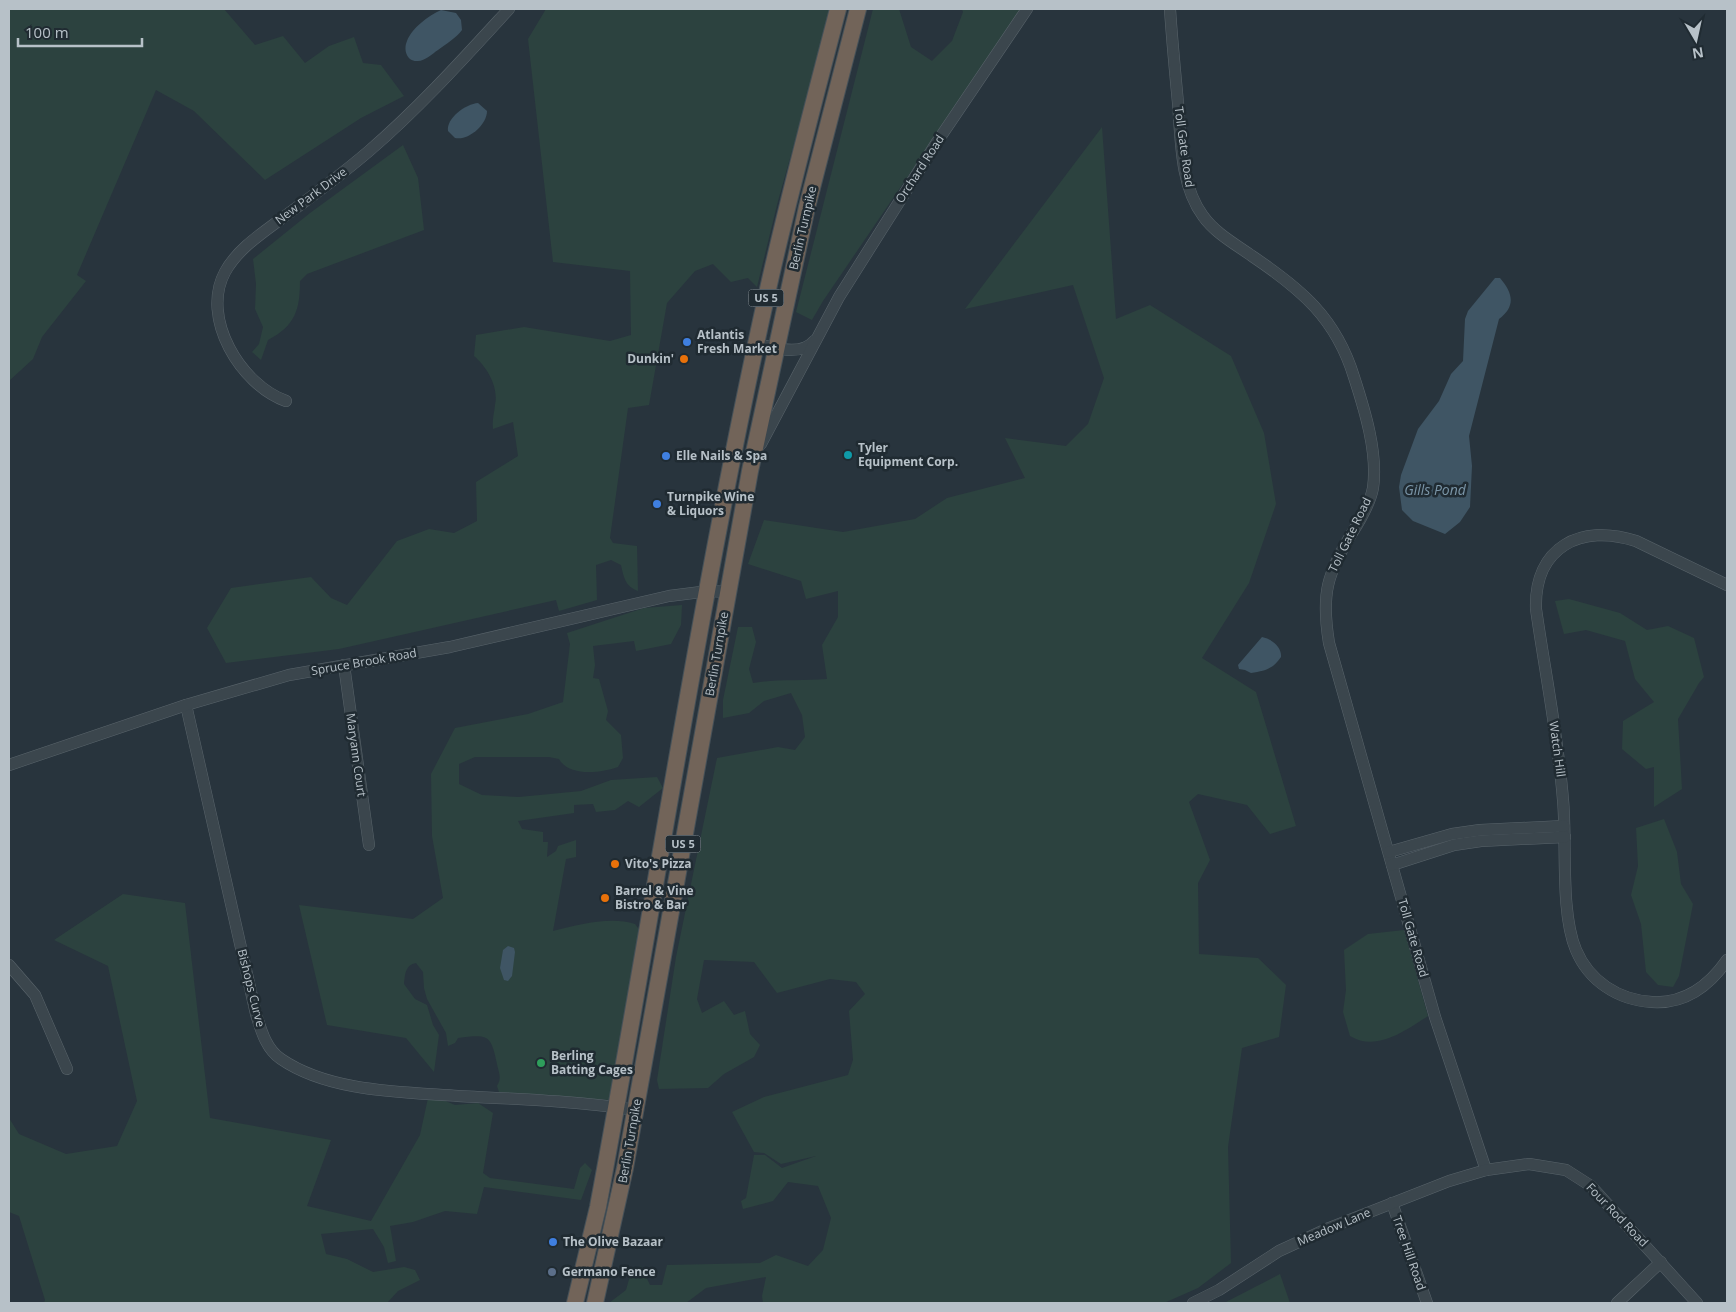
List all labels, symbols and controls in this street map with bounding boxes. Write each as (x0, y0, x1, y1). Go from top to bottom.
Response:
scale bar (18, 15, 141, 47)
north arrow (1671, 15, 1721, 65)
text: 100 m (25, 22, 69, 42)
text: N (1691, 43, 1705, 64)
street label: Toll Gate Road (1170, 106, 1199, 188)
street label: Orchard Road (891, 131, 948, 206)
street label: New Park Drive (271, 163, 350, 228)
street label: Berlin Turnpike (785, 184, 820, 271)
road number: US 5 (748, 290, 784, 306)
place label: Atlantis Fresh Market (697, 326, 777, 357)
marker: Atlantis Fresh Market (681, 336, 693, 348)
place label: Dunkin' (627, 350, 674, 367)
marker: Dunkin' (678, 353, 690, 365)
place label: Tyler Equipment Corp. (858, 439, 958, 470)
place label: Elle Nails & Spa (676, 447, 767, 464)
marker: Tyler Equipment Corp. (842, 449, 854, 461)
marker: Elle Nails & Spa (660, 450, 672, 462)
water label: Gills Pond (1404, 480, 1467, 499)
place label: Turnpike Wine & Liquors (667, 488, 754, 519)
street label: Toll Gate Road (1324, 495, 1375, 575)
marker: Turnpike Wine & Liquors (651, 498, 663, 510)
street label: Berlin Turnpike (701, 610, 732, 698)
street label: Spruce Brook Road (310, 644, 418, 679)
street label: Maryann Court (342, 712, 371, 798)
street label: Watch Hill (1545, 720, 1570, 778)
road number: US 5 (666, 836, 700, 852)
place label: Vito's Pizza (625, 855, 692, 872)
marker: Vito's Pizza (609, 858, 621, 870)
place label: Barrel & Vine Bistro & Bar (615, 882, 694, 913)
marker: Barrel & Vine Bistro & Bar (599, 892, 611, 904)
street label: Toll Gate Road (1394, 897, 1433, 979)
street label: Bishops Curve (234, 947, 269, 1029)
place label: Berling Batting Cages (551, 1047, 633, 1078)
marker: Berling Batting Cages (535, 1057, 547, 1069)
street label: Berlin Turnpike (614, 1097, 645, 1185)
street label: Four Rod Road (1583, 1179, 1652, 1250)
street label: Meadow Lane (1294, 1203, 1373, 1250)
street label: Tree Hill Road (1389, 1213, 1430, 1292)
place label: The Olive Bazaar (563, 1233, 664, 1250)
marker: The Olive Bazaar (547, 1236, 559, 1248)
place label: Germano Fence (562, 1263, 656, 1280)
marker: Germano Fence (546, 1266, 558, 1278)

